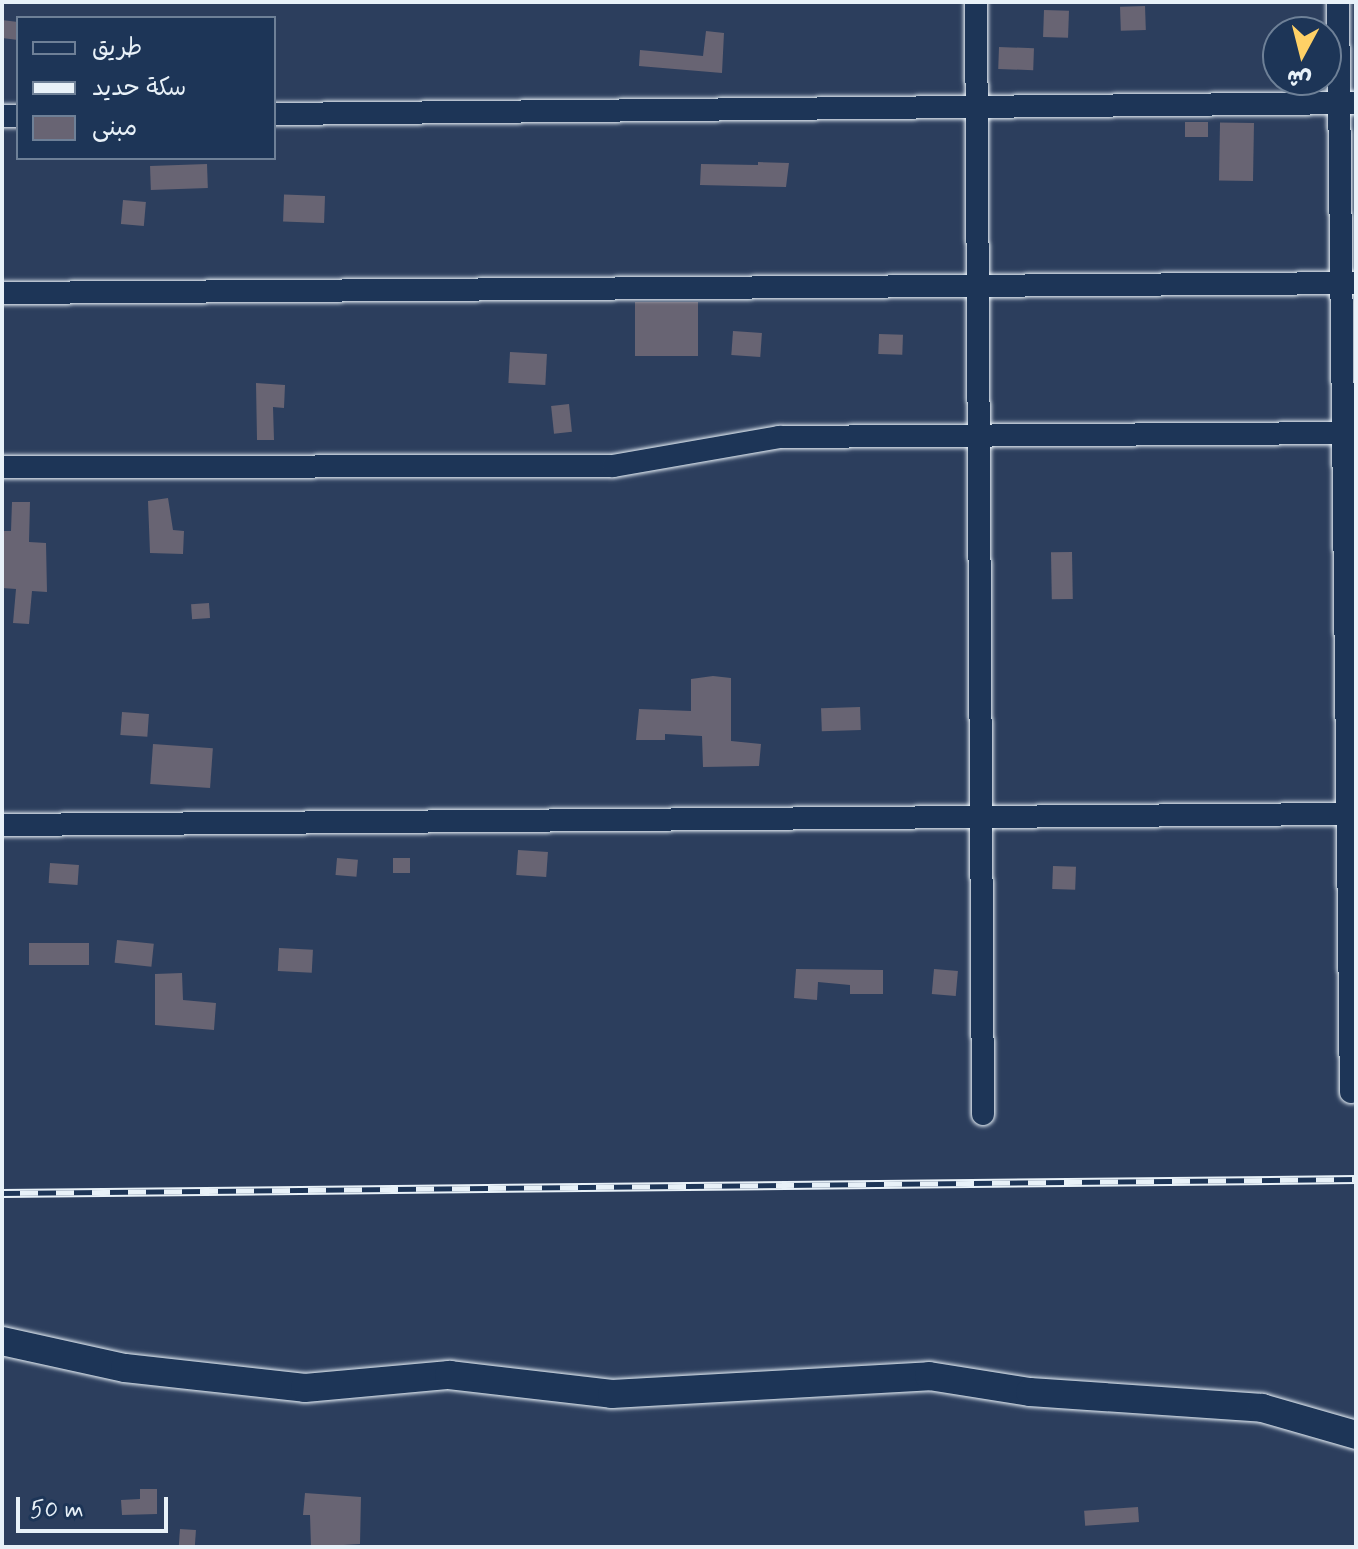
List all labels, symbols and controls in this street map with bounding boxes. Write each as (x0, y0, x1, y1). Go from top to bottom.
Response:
legend (16, 16, 276, 160)
north arrow (1262, 16, 1342, 96)
text: طريق (92, 33, 142, 64)
text: ش (1286, 62, 1313, 93)
text: سكة حديد (92, 73, 186, 104)
text: مبنى (92, 113, 137, 144)
scale bar (20, 1481, 172, 1531)
text: 50 m (30, 1495, 84, 1526)

